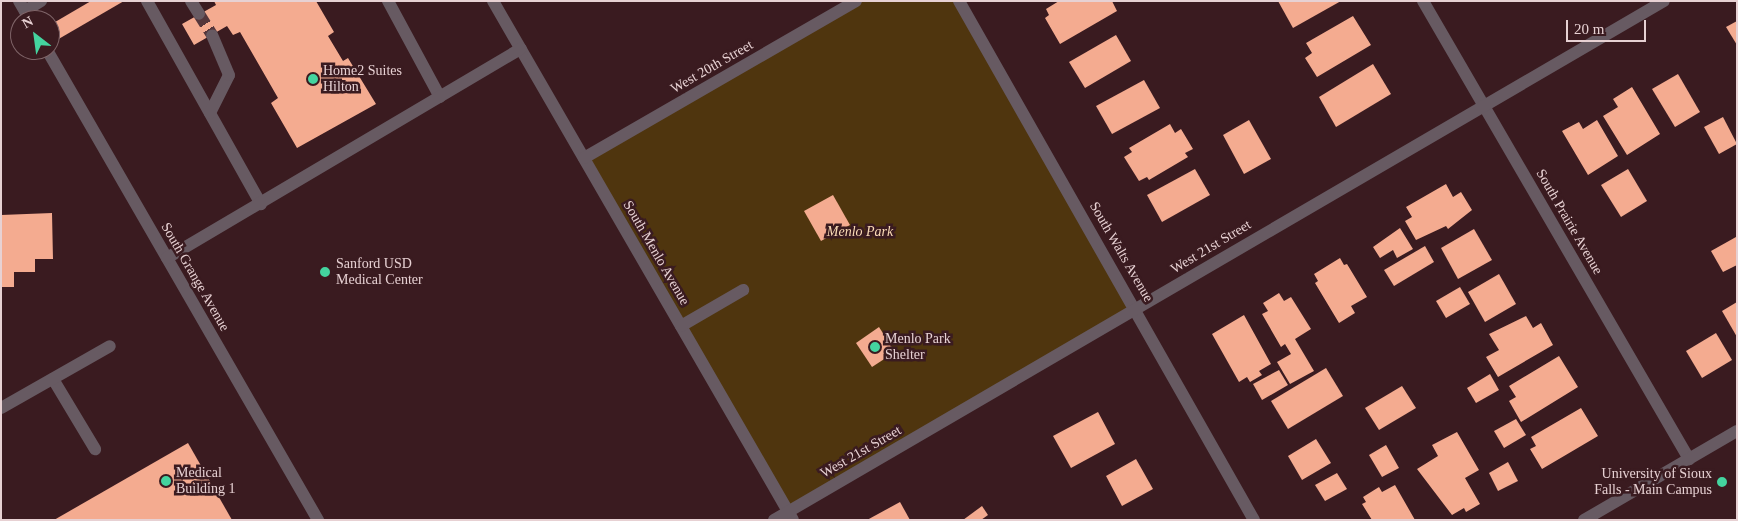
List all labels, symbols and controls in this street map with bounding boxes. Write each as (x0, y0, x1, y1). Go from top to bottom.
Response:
north arrow (10, 10, 60, 60)
scale bar (1568, 10, 1648, 42)
text: N (20, 13, 36, 31)
text: 20 m (1574, 21, 1604, 37)
street label: West 20th Street (668, 37, 756, 97)
place label: Home2 Suites Hilton (323, 63, 402, 95)
marker: Home2 Suites Hilton (307, 73, 319, 85)
street label: South Prairie Avenue (1532, 166, 1606, 278)
street label: South Menlo Avenue (619, 197, 693, 309)
street label: South Walts Avenue (1085, 199, 1157, 305)
street label: West 21st Street (1168, 216, 1254, 278)
street label: South Grange Avenue (157, 219, 233, 335)
park label: Menlo Park (827, 224, 893, 240)
place label: Sanford USD Medical Center (336, 256, 423, 288)
marker: Sanford USD Medical Center (318, 265, 332, 279)
place label: Menlo Park Shelter (885, 331, 951, 364)
marker: Menlo Park Shelter (869, 341, 881, 353)
street label: West 21st Street (818, 422, 904, 482)
place label: Medical Building 1 (176, 465, 236, 498)
place label: University of Sioux Falls - Main Campus (1594, 466, 1712, 498)
marker: Medical Building 1 (160, 475, 172, 487)
marker: University of Sioux Falls - Main Campus (1716, 476, 1728, 488)

